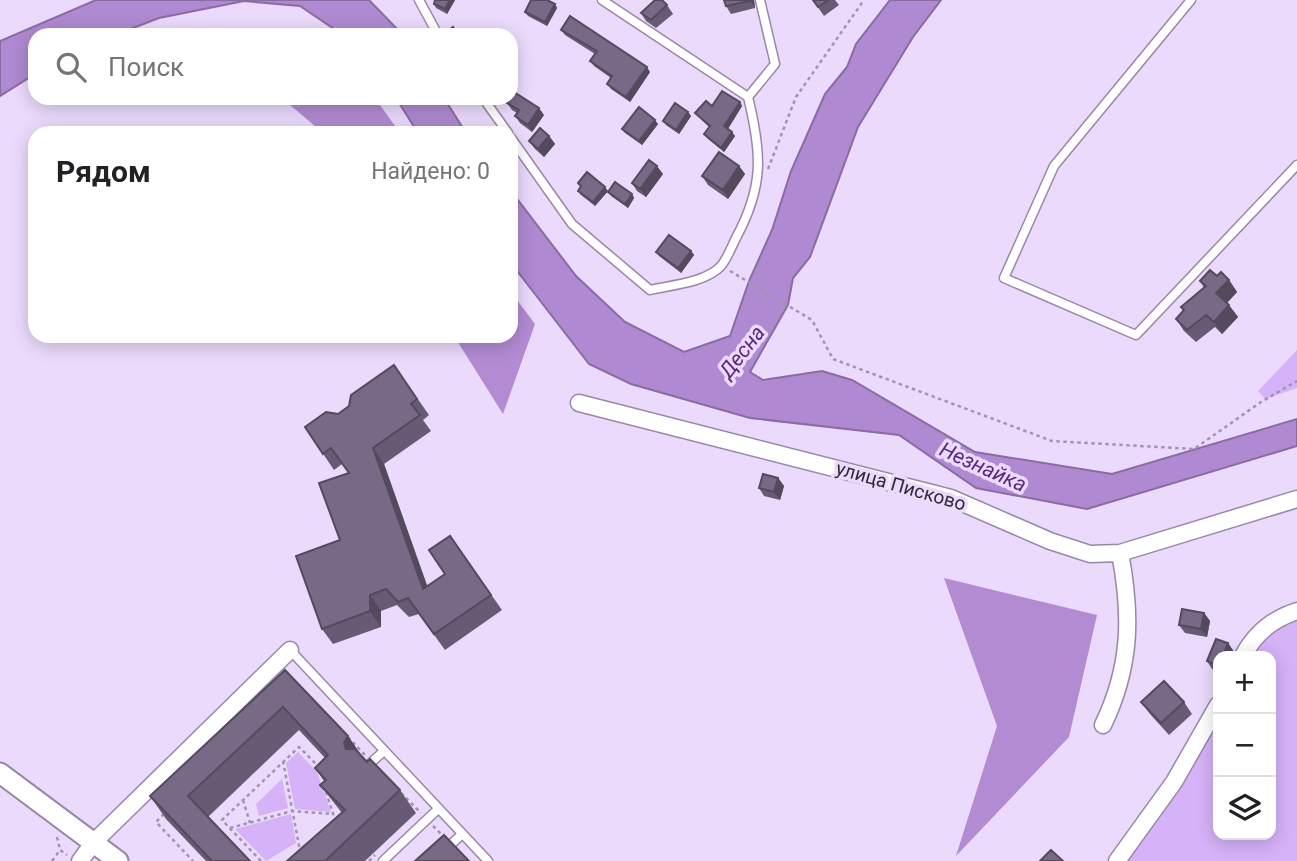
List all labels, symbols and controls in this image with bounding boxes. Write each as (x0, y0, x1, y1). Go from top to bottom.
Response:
search box (28, 28, 518, 105)
icon: search (52, 48, 90, 86)
text: Поиск (108, 52, 184, 82)
text: Рядом (56, 154, 151, 189)
text: Найдено: 0 (371, 158, 490, 185)
water label: Десна (713, 321, 770, 384)
water label: Незнайка (936, 437, 1030, 497)
street label: улица Писково (833, 456, 969, 516)
map controls (1213, 651, 1276, 840)
button: + (1213, 651, 1276, 714)
button: − (1213, 714, 1276, 777)
button: layers (1213, 777, 1276, 840)

